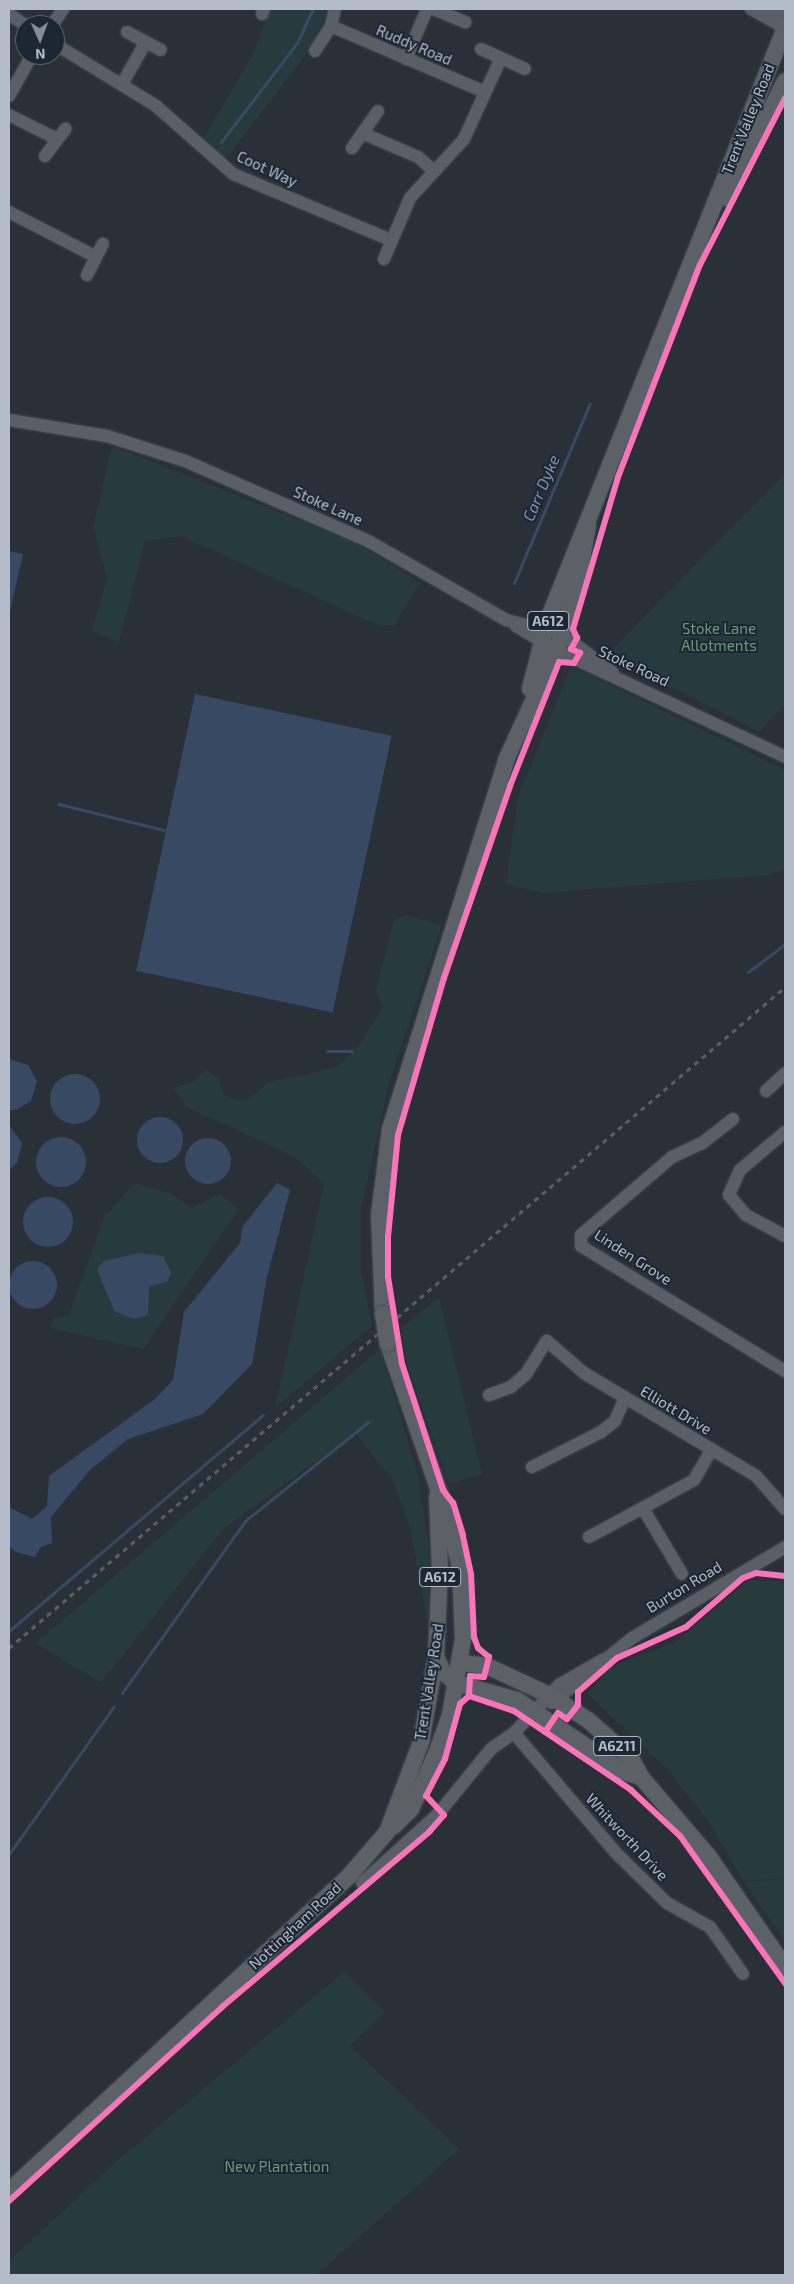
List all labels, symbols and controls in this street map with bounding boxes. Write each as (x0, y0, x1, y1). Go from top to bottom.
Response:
north arrow (15, 15, 65, 65)
street label: Ruddy Road (373, 21, 455, 69)
text: N (35, 46, 46, 63)
street label: Trent Valley Road (717, 61, 779, 177)
street label: Coot Way (234, 147, 300, 191)
water label: Carr Dyke (518, 452, 564, 524)
street label: Stoke Lane (290, 483, 366, 529)
road number: A612 (527, 610, 569, 632)
park label: Stoke Lane Allotments (681, 619, 757, 654)
street label: Stoke Road (596, 642, 672, 690)
street label: Linden Grove (591, 1225, 675, 1289)
street label: Elliott Drive (637, 1382, 715, 1438)
street label: Burton Road (643, 1557, 725, 1617)
road number: A612 (419, 1565, 461, 1588)
street label: Trent Valley Road (411, 1622, 447, 1742)
road number: A6211 (592, 1734, 642, 1758)
street label: Whitworth Drive (582, 1790, 672, 1884)
street label: Nottingham Road (245, 1879, 345, 1973)
park label: New Plantation (224, 2158, 330, 2176)

